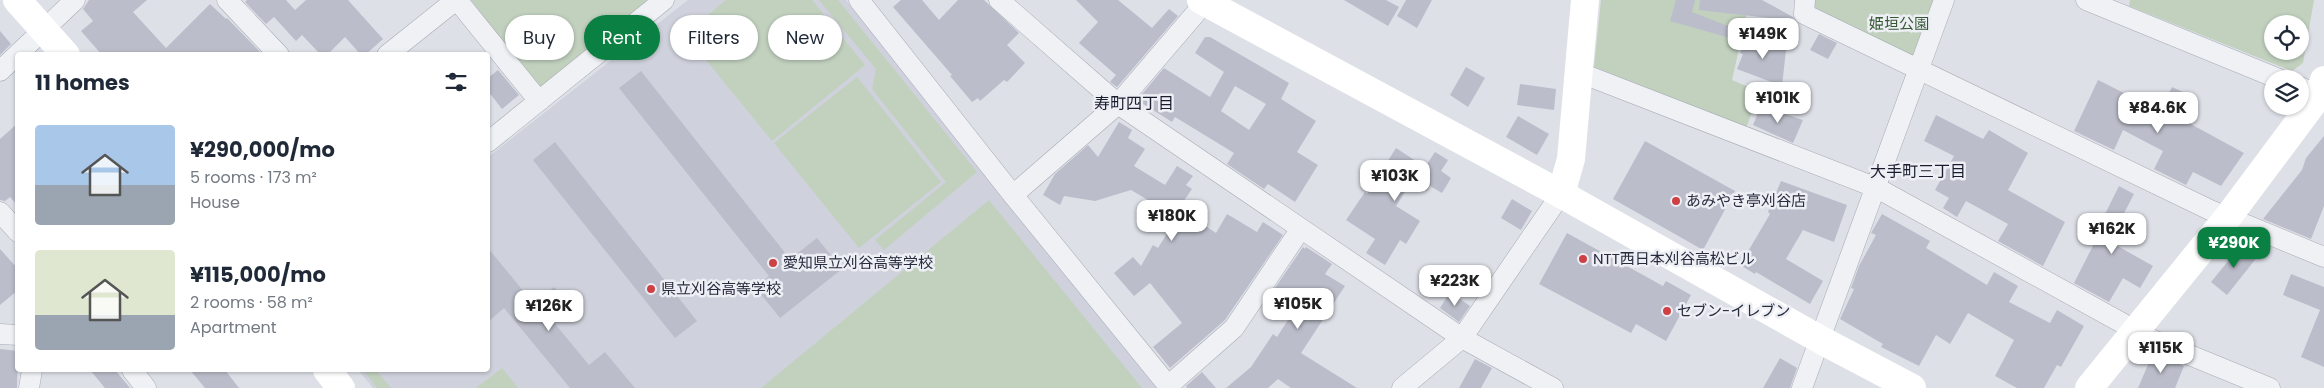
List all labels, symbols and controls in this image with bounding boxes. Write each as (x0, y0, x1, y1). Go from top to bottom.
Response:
park label: 姫垣公園 (1869, 13, 1929, 34)
chip: Buy (505, 15, 574, 60)
chip: Rent (584, 15, 660, 60)
chip: Filters (670, 15, 758, 60)
chip: New (768, 15, 842, 60)
map controls (2264, 15, 2309, 115)
button: locate (2264, 15, 2309, 60)
pin: ¥149K (1728, 18, 1798, 60)
text: ¥149K (1739, 22, 1787, 45)
text: 11 homes (35, 68, 130, 97)
icon: filters (442, 68, 470, 96)
button: layers (2264, 70, 2309, 115)
pin: ¥101K (1743, 82, 1813, 124)
text: ¥101K (1756, 86, 1800, 109)
district label: 寿町四丁目 (1094, 92, 1174, 115)
pin: ¥84.6K (2117, 92, 2199, 134)
text: ¥84.6K (2129, 96, 2187, 119)
text: ¥290,000/mo (190, 135, 335, 164)
icon: home (75, 145, 135, 205)
pin: ¥103K (1360, 160, 1430, 202)
district label: 大手町三丁目 (1870, 160, 1966, 183)
text: ¥103K (1371, 164, 1419, 187)
text: 5 rooms · 173 m² (190, 166, 317, 189)
place label: あみやき亭刈谷店 (1686, 190, 1806, 211)
text: House (190, 191, 240, 214)
marker: あみやき亭刈谷店 (1670, 195, 1682, 207)
pin: ¥180K (1137, 200, 1207, 242)
text: ¥180K (1148, 204, 1196, 227)
pin: ¥162K (2077, 212, 2147, 255)
text: ¥162K (2088, 217, 2136, 240)
pin: ¥290K (2199, 226, 2269, 269)
text: ¥290K (2208, 231, 2260, 254)
place label: NTT西日本刈谷高松ビル (1593, 248, 1755, 269)
place label: 愛知県立刈谷高等学校 (783, 252, 933, 273)
marker: NTT西日本刈谷高松ビル (1577, 253, 1589, 265)
marker: 愛知県立刈谷高等学校 (767, 257, 779, 269)
text: ¥115,000/mo (190, 260, 326, 289)
pin: ¥223K (1420, 264, 1490, 307)
text: ¥223K (1430, 269, 1480, 292)
icon: home (75, 270, 135, 330)
place label: 県立刈谷高等学校 (661, 278, 781, 299)
marker: 県立刈谷高等学校 (645, 283, 657, 295)
pin: ¥105K (1263, 288, 1333, 330)
pin: ¥126K (514, 290, 584, 332)
text: 2 rooms · 58 m² (190, 291, 313, 314)
text: ¥105K (1274, 292, 1322, 315)
text: ¥126K (525, 294, 573, 317)
place label: セブン-イレブン (1677, 300, 1790, 321)
marker: セブン-イレブン (1661, 305, 1673, 317)
text: Apartment (190, 316, 277, 339)
pin: ¥115K (2126, 332, 2196, 374)
text: ¥115K (2139, 336, 2183, 359)

